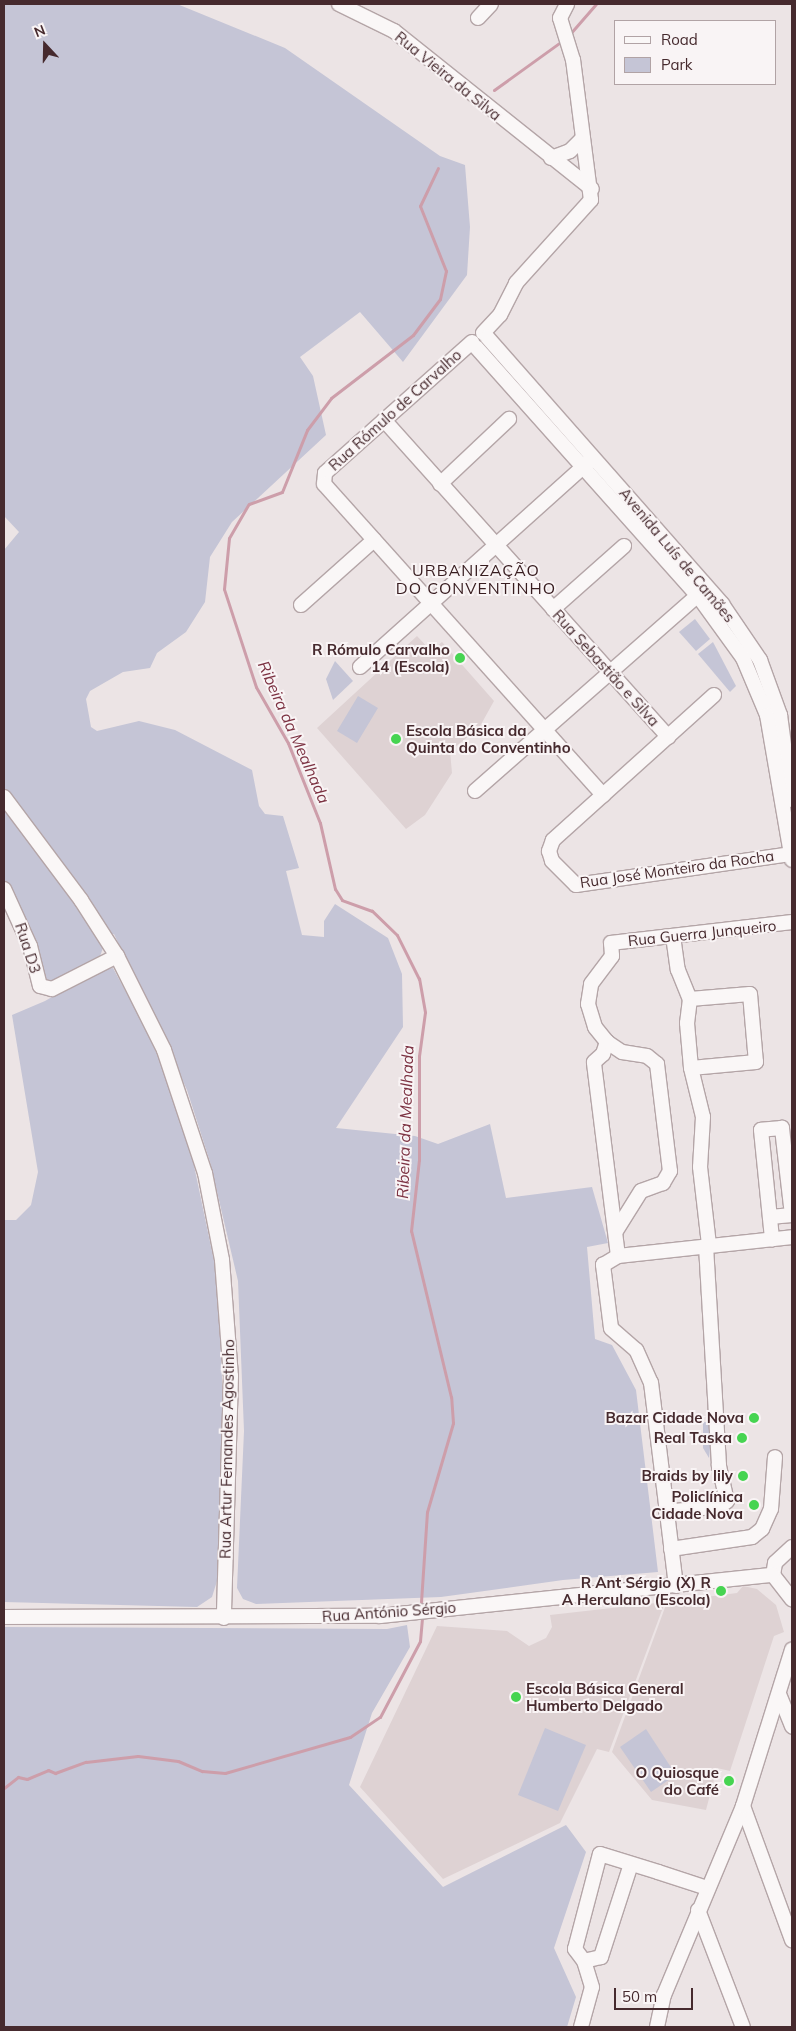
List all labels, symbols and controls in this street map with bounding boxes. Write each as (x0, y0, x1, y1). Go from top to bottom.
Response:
north arrow (20, 20, 70, 70)
legend (614, 20, 776, 85)
text: N (31, 21, 48, 41)
street label: Rua Vieira da Silva (391, 28, 505, 124)
text: Road (661, 30, 698, 49)
text: Park (661, 55, 693, 74)
street label: Rua Rómulo de Carvalho (325, 346, 465, 474)
street label: Avenida Luís de Camões (615, 484, 739, 626)
district label: URBANIZAÇÃO DO CONVENTINHO (394, 560, 558, 598)
street label: Rua Sebastião e Silva (549, 606, 663, 730)
place label: R Rómulo Carvalho 14 (Escola) (312, 640, 450, 675)
marker: R Rómulo Carvalho 14 (Escola) (454, 652, 466, 664)
water label: Ribeira da Mealhada (254, 658, 334, 806)
place label: Escola Básica da Quinta do Conventinho (406, 721, 571, 756)
marker: Escola Básica da Quinta do Conventinho (390, 733, 402, 745)
street label: Rua José Monteiro da Rocha (579, 846, 775, 892)
street label: Rua Guerra Junqueiro (627, 916, 777, 950)
street label: Rua D3 (11, 920, 45, 976)
water label: Ribeira da Mealhada (393, 1045, 417, 1199)
street label: Rua Artur Fernandes Agostinho (216, 1339, 238, 1559)
place label: Bazar Cidade Nova (605, 1409, 744, 1427)
marker: Bazar Cidade Nova (748, 1412, 760, 1424)
place label: Real Taska (654, 1429, 732, 1447)
marker: Real Taska (736, 1432, 748, 1444)
place label: Braids by lily (641, 1467, 733, 1485)
marker: Braids by lily (737, 1470, 749, 1482)
place label: Policlínica Cidade Nova (651, 1487, 743, 1522)
marker: Policlínica Cidade Nova (747, 1498, 761, 1512)
place label: R Ant Sérgio (X) R A Herculano (Escola) (562, 1573, 711, 1608)
marker: R Ant Sérgio (X) R A Herculano (Escola) (715, 1585, 727, 1597)
street label: Rua António Sérgio (321, 1598, 457, 1626)
place label: Escola Básica General Humberto Delgado (526, 1679, 684, 1714)
marker: Escola Básica General Humberto Delgado (510, 1691, 522, 1703)
place label: O Quiosque do Café (636, 1763, 719, 1798)
marker: O Quiosque do Café (723, 1775, 735, 1787)
scale bar (616, 1978, 695, 2010)
text: 50 m (622, 1987, 657, 2006)

